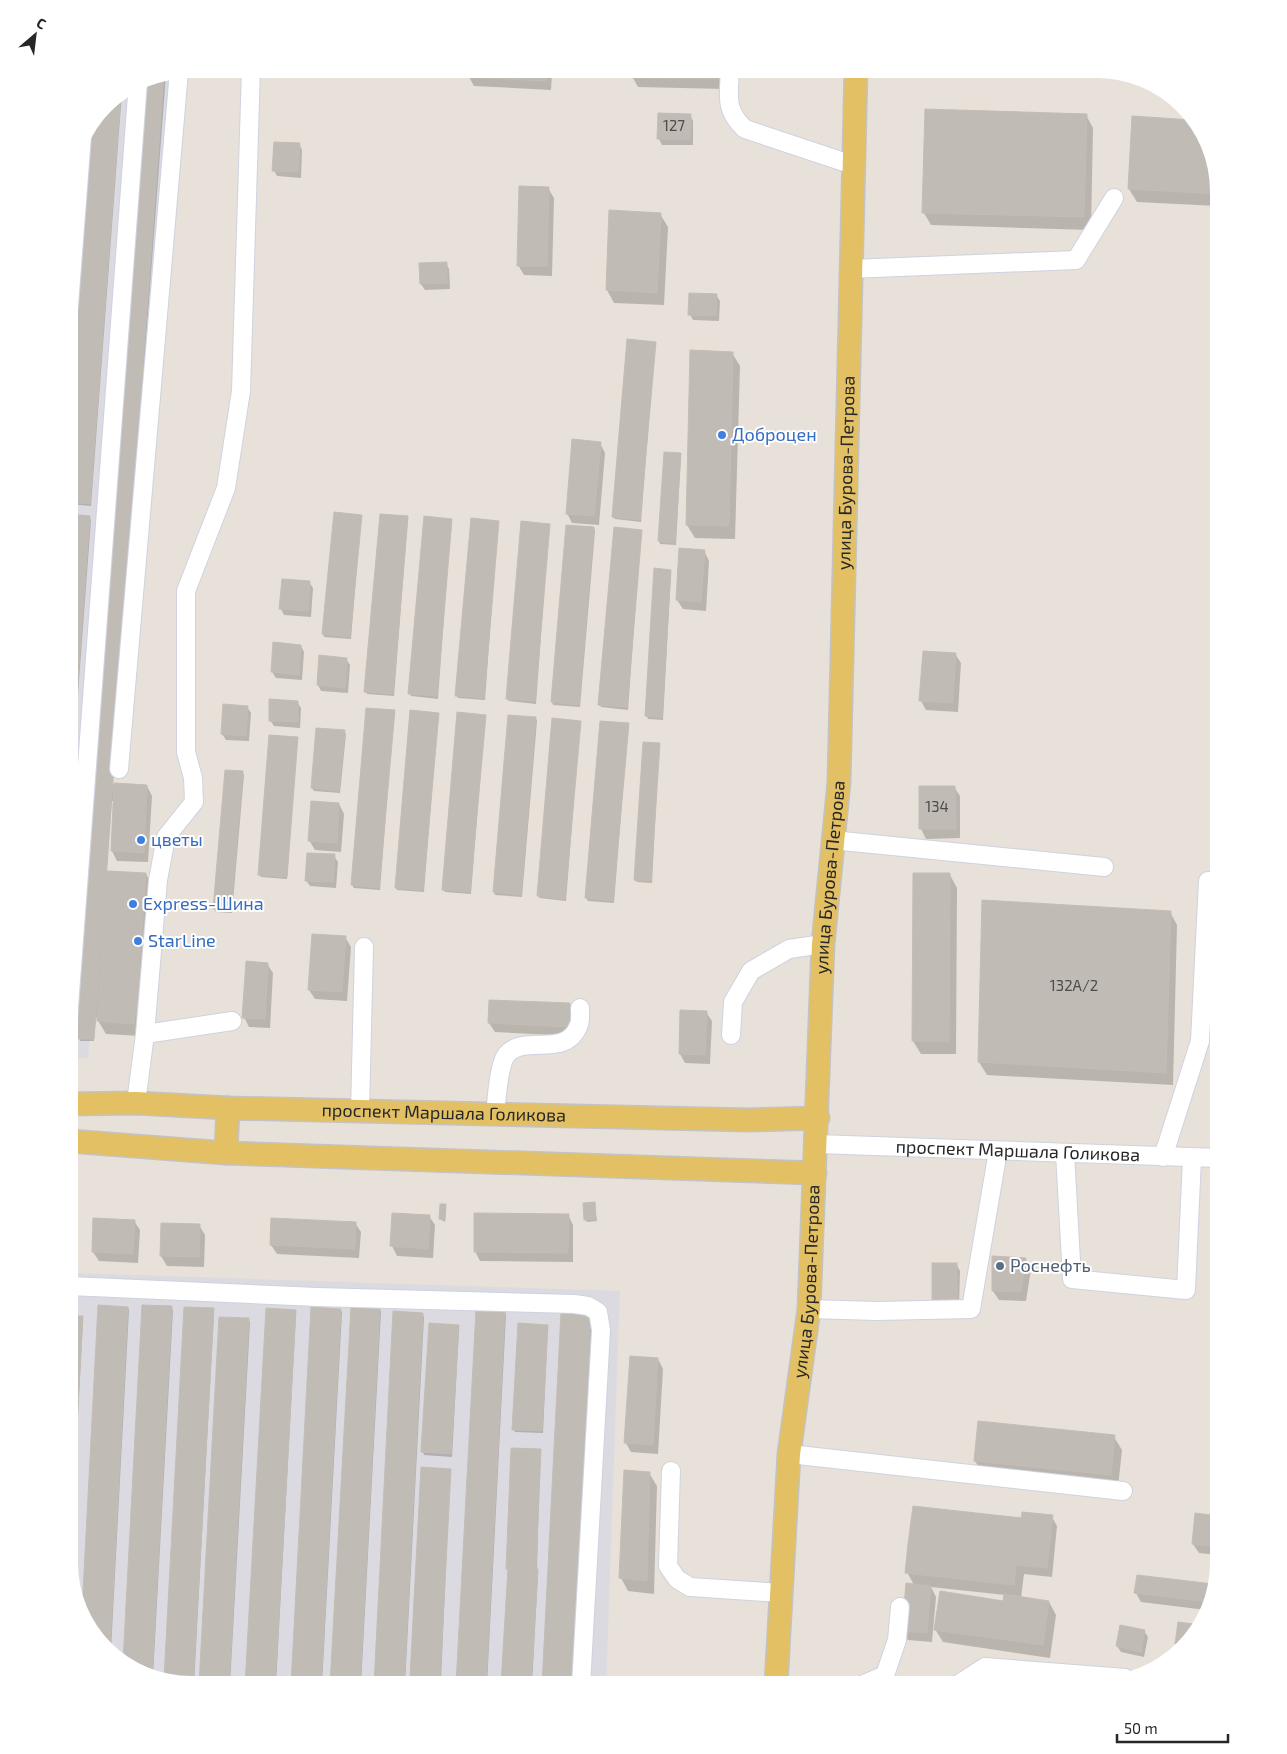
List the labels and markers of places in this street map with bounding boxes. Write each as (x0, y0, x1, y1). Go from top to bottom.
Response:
place label: Доброцен (732, 423, 817, 445)
marker: Доброцен (716, 429, 728, 441)
place label: цветы (151, 828, 203, 850)
marker: цветы (135, 834, 147, 846)
place label: Express-Шина (143, 892, 264, 914)
marker: Express-Шина (127, 898, 139, 910)
place label: StarLine (148, 929, 216, 951)
marker: StarLine (132, 935, 144, 947)
place label: Роснефть (1010, 1254, 1091, 1276)
marker: Роснефть (994, 1260, 1006, 1272)

